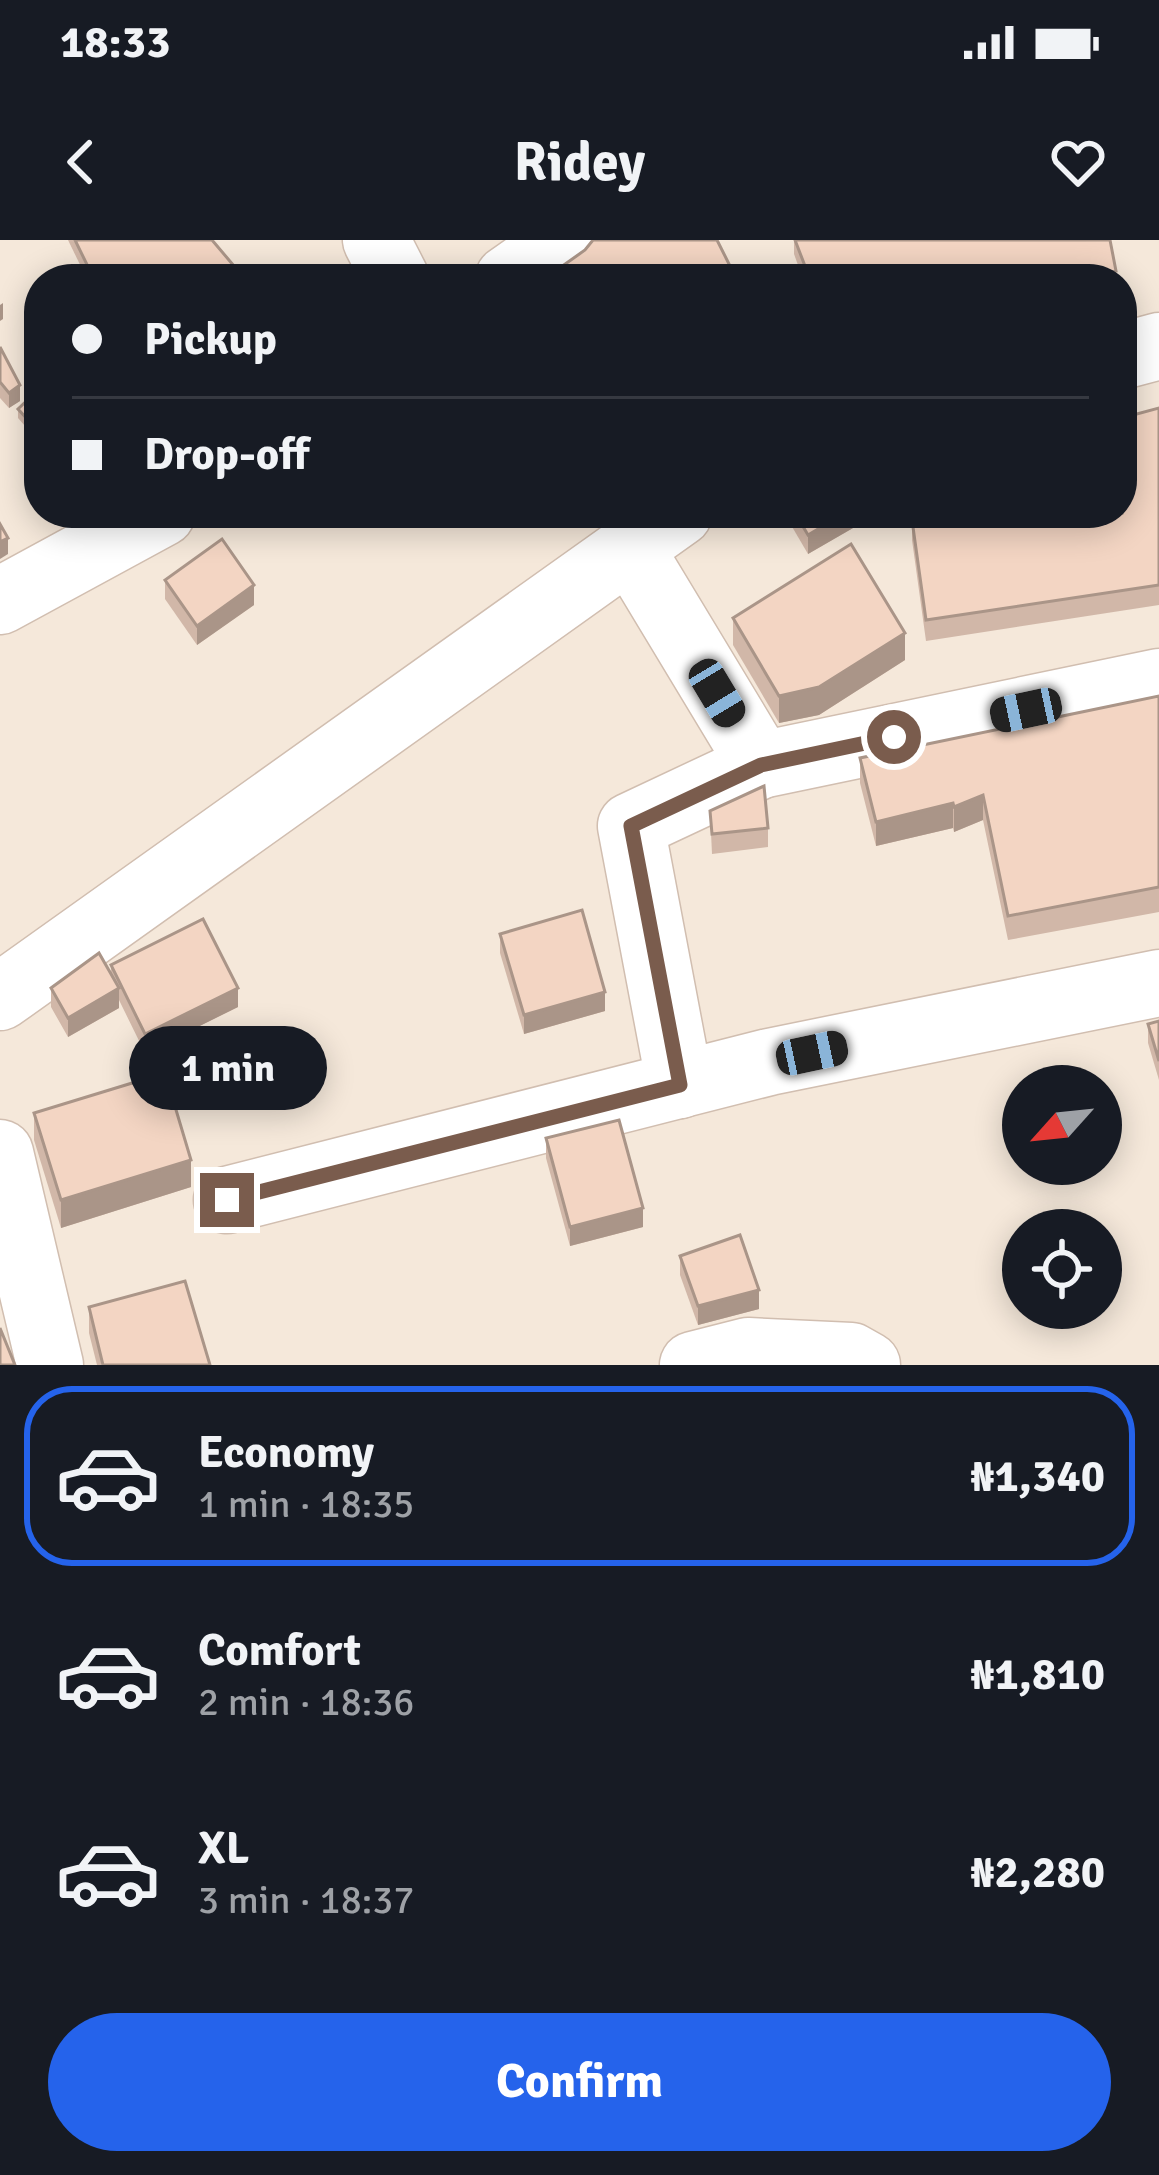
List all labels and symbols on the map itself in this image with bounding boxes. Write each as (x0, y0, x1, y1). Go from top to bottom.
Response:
car (683, 653, 751, 733)
car (987, 685, 1065, 735)
route start (867, 710, 921, 764)
callout: 1 min (128, 1026, 326, 1110)
car (773, 1028, 851, 1078)
north arrow (1002, 1065, 1122, 1185)
route end (200, 1173, 254, 1227)

